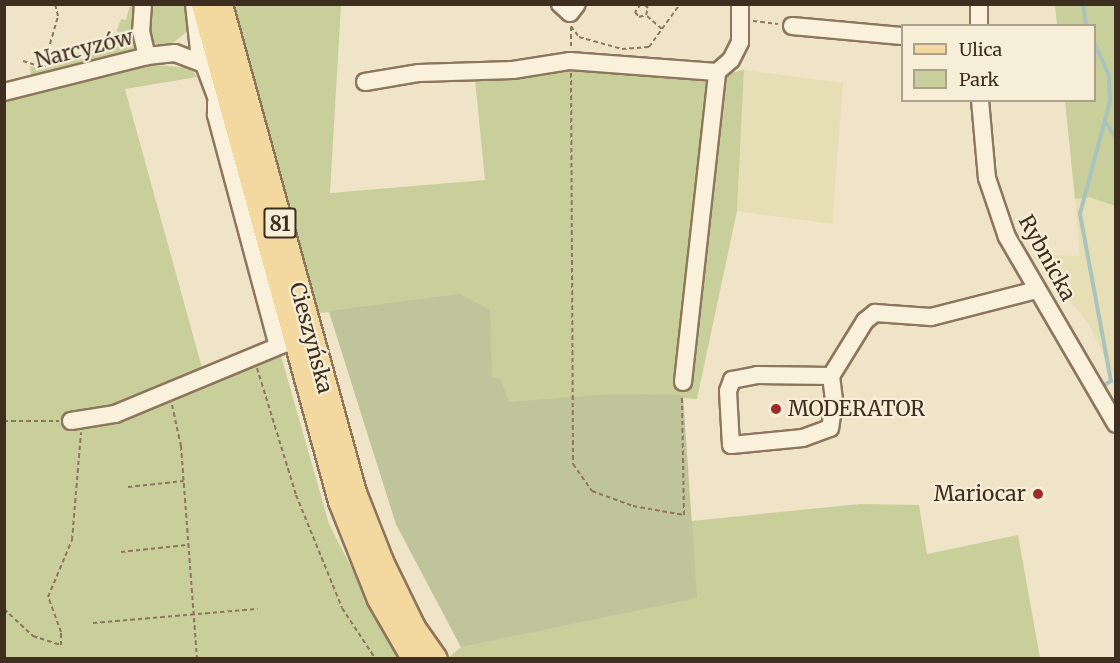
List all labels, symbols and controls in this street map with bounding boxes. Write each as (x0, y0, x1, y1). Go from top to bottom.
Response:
legend (901, 24, 1096, 102)
street label: Narcyzów (32, 25, 136, 73)
text: Ulica (959, 38, 1002, 61)
text: Park (959, 68, 999, 91)
road number: 81 (262, 206, 298, 240)
street label: Rybnicka (1013, 211, 1081, 305)
street label: Cieszyńska (284, 280, 338, 396)
place label: MODERATOR (788, 396, 925, 422)
marker: MODERATOR (769, 402, 783, 416)
place label: Mariocar (934, 481, 1026, 507)
marker: Mariocar (1031, 487, 1045, 501)

